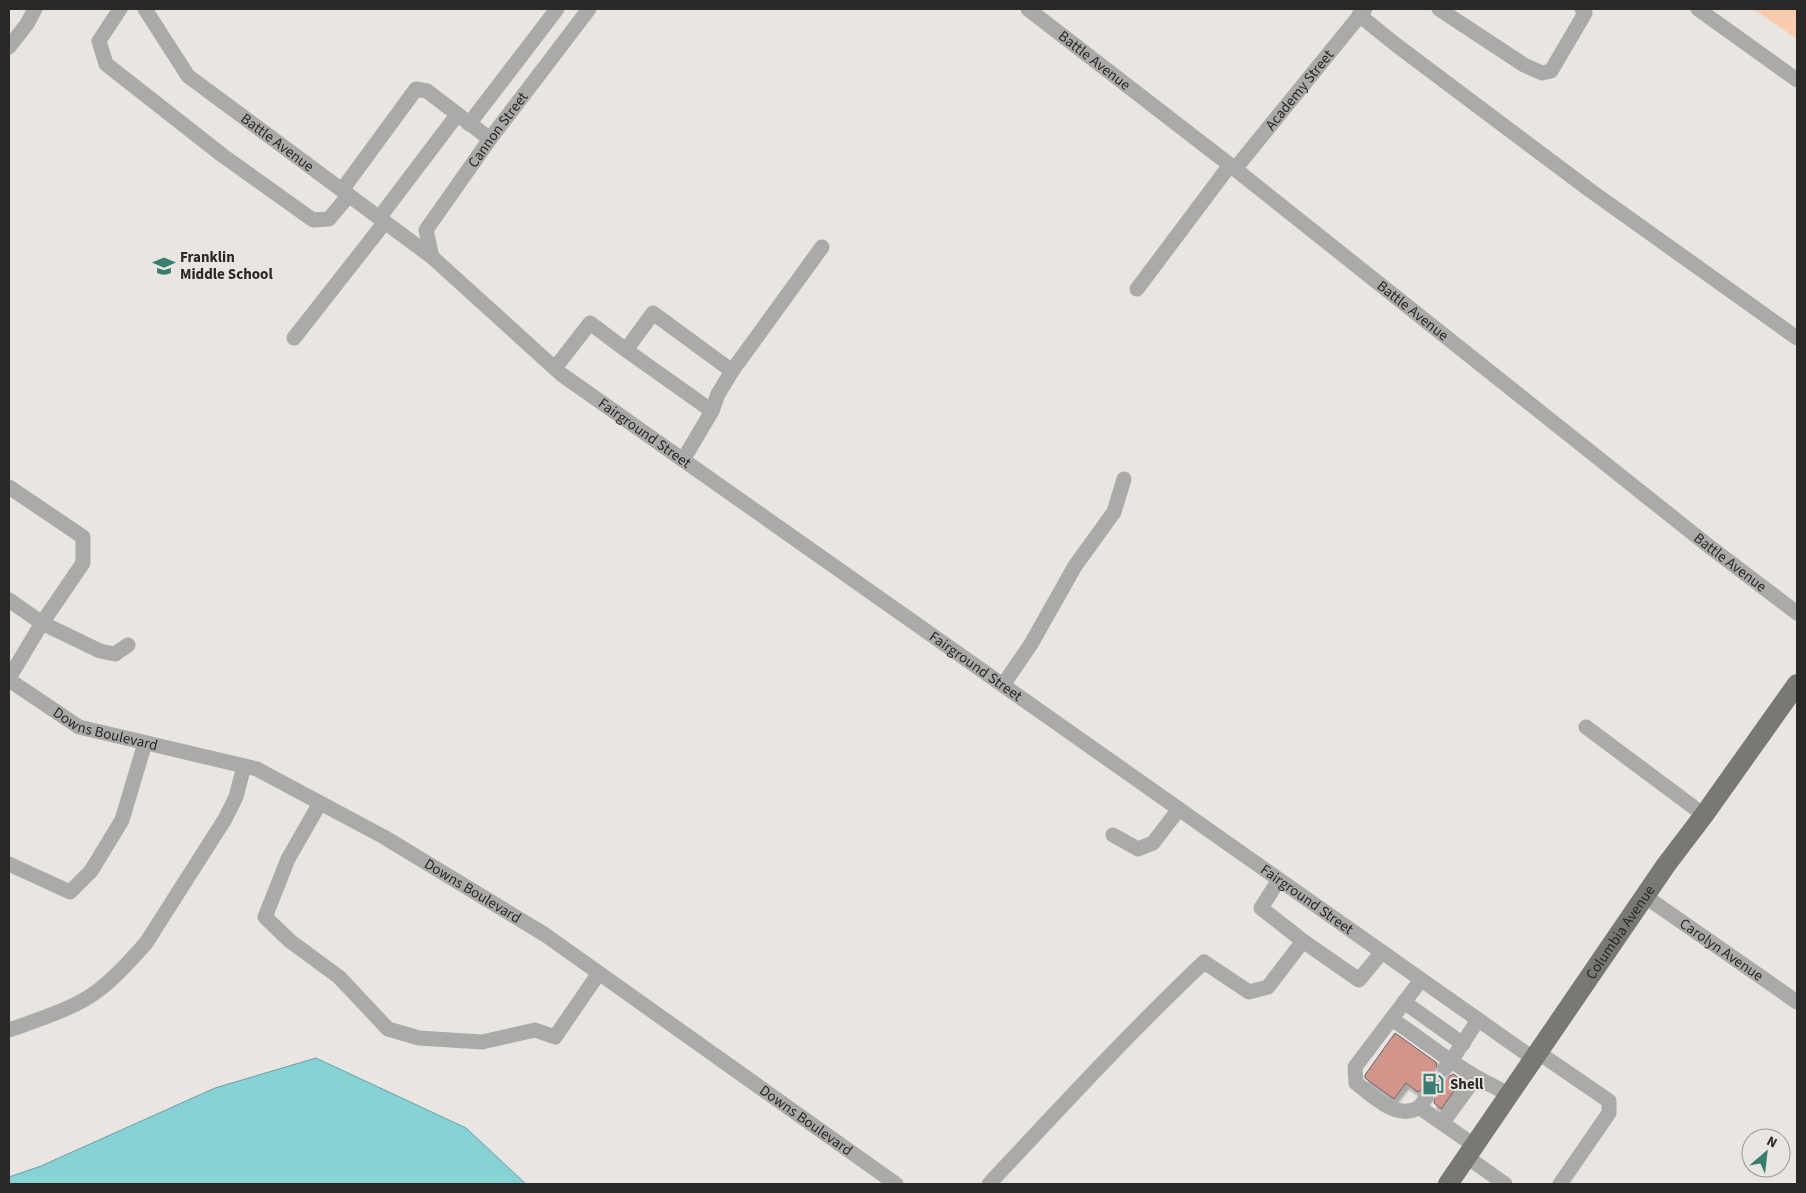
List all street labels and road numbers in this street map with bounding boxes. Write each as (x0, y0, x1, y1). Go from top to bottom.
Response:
street label: Battle Avenue (1053, 26, 1135, 96)
street label: Academy Street (1261, 45, 1339, 135)
street label: Cannon Street (463, 88, 533, 172)
street label: Battle Avenue (236, 109, 318, 177)
street label: Battle Avenue (1372, 276, 1453, 346)
street label: Fairground Street (594, 393, 695, 473)
street label: Battle Avenue (1689, 528, 1771, 597)
street label: Fairground Street (925, 626, 1026, 707)
street label: Downs Boulevard (49, 702, 160, 756)
street label: Downs Boulevard (420, 854, 525, 929)
street label: Fairground Street (1256, 860, 1358, 940)
street label: Columbia Avenue (1581, 881, 1660, 984)
street label: Carolyn Avenue (1675, 913, 1767, 986)
street label: Downs Boulevard (755, 1080, 857, 1161)

